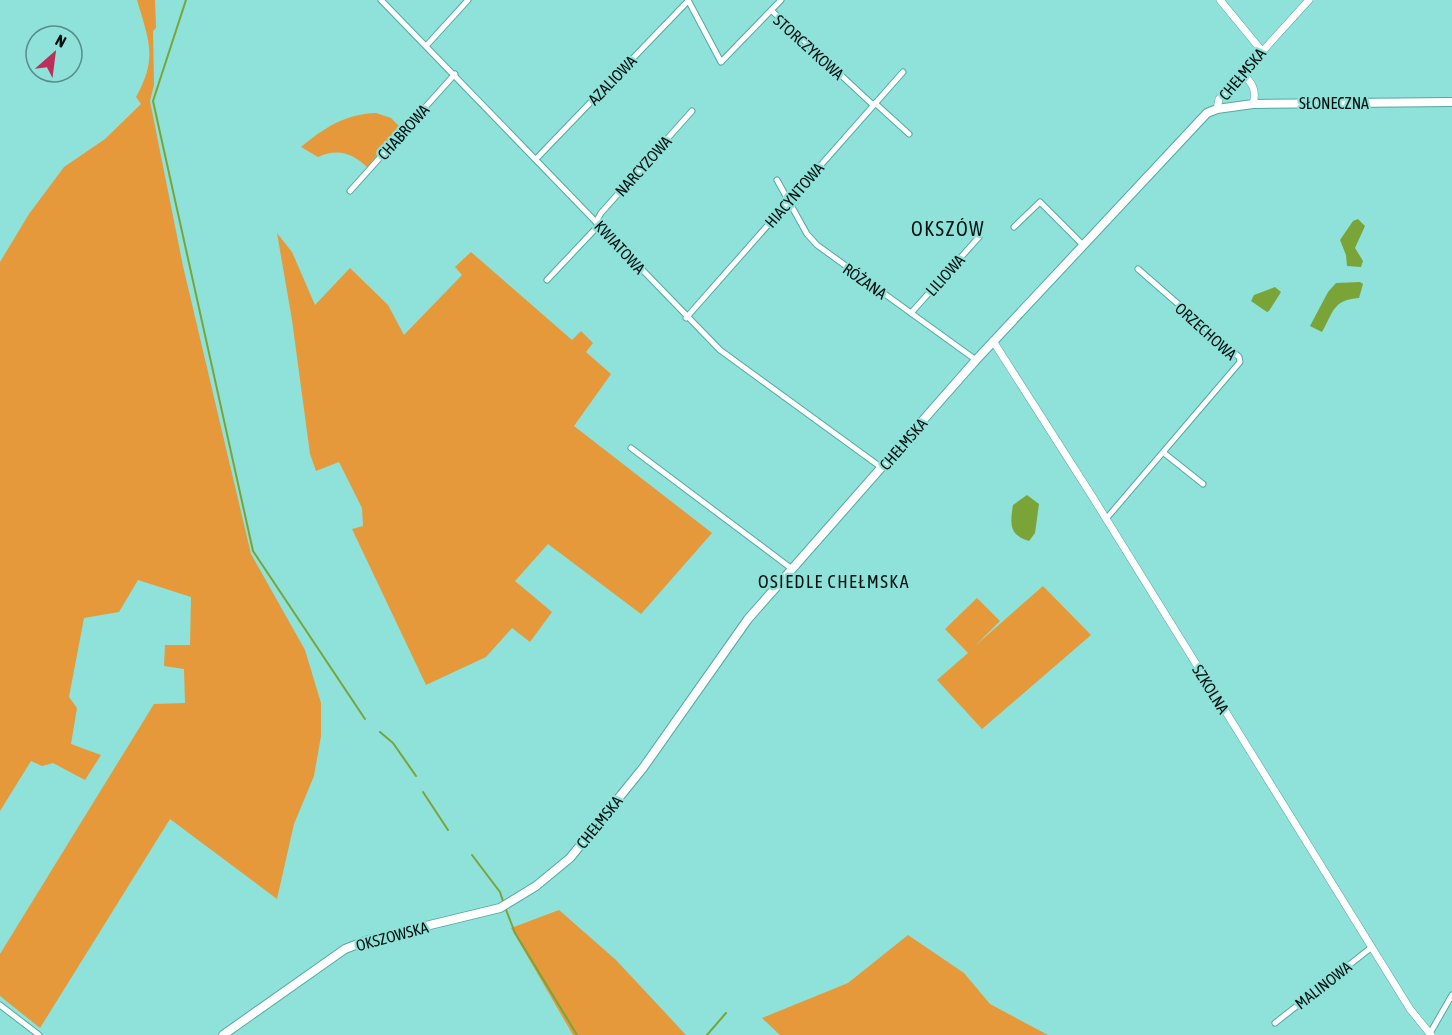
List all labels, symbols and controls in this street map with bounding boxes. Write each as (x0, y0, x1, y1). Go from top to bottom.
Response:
street label: STORCZYKOWA (770, 11, 848, 83)
north arrow (24, 24, 84, 84)
text: N (53, 31, 69, 51)
street label: CHEŁMSKA (1215, 44, 1269, 104)
street label: AZALIOWA (584, 52, 640, 108)
street label: SŁONECZNA (1299, 94, 1369, 112)
street label: CHABROWA (374, 101, 433, 163)
street label: NARCYZOWA (611, 132, 675, 200)
street label: HIACYNTOWA (761, 159, 827, 231)
street label: KWIATOWA (591, 217, 649, 277)
district label: OKSZÓW (911, 217, 985, 240)
street label: LILIOWA (922, 251, 968, 299)
street label: RÓŻANA (840, 260, 890, 303)
street label: ORZECHOWA (1172, 299, 1240, 363)
street label: CHEŁMSKA (876, 414, 930, 474)
district label: OSIEDLE CHEŁMSKA (758, 571, 910, 592)
street label: SZKOLNA (1189, 661, 1233, 717)
street label: CHEŁMSKA (572, 792, 626, 852)
street label: OKSZOWSKA (354, 918, 430, 954)
street label: MALINOWA (1291, 957, 1355, 1013)

